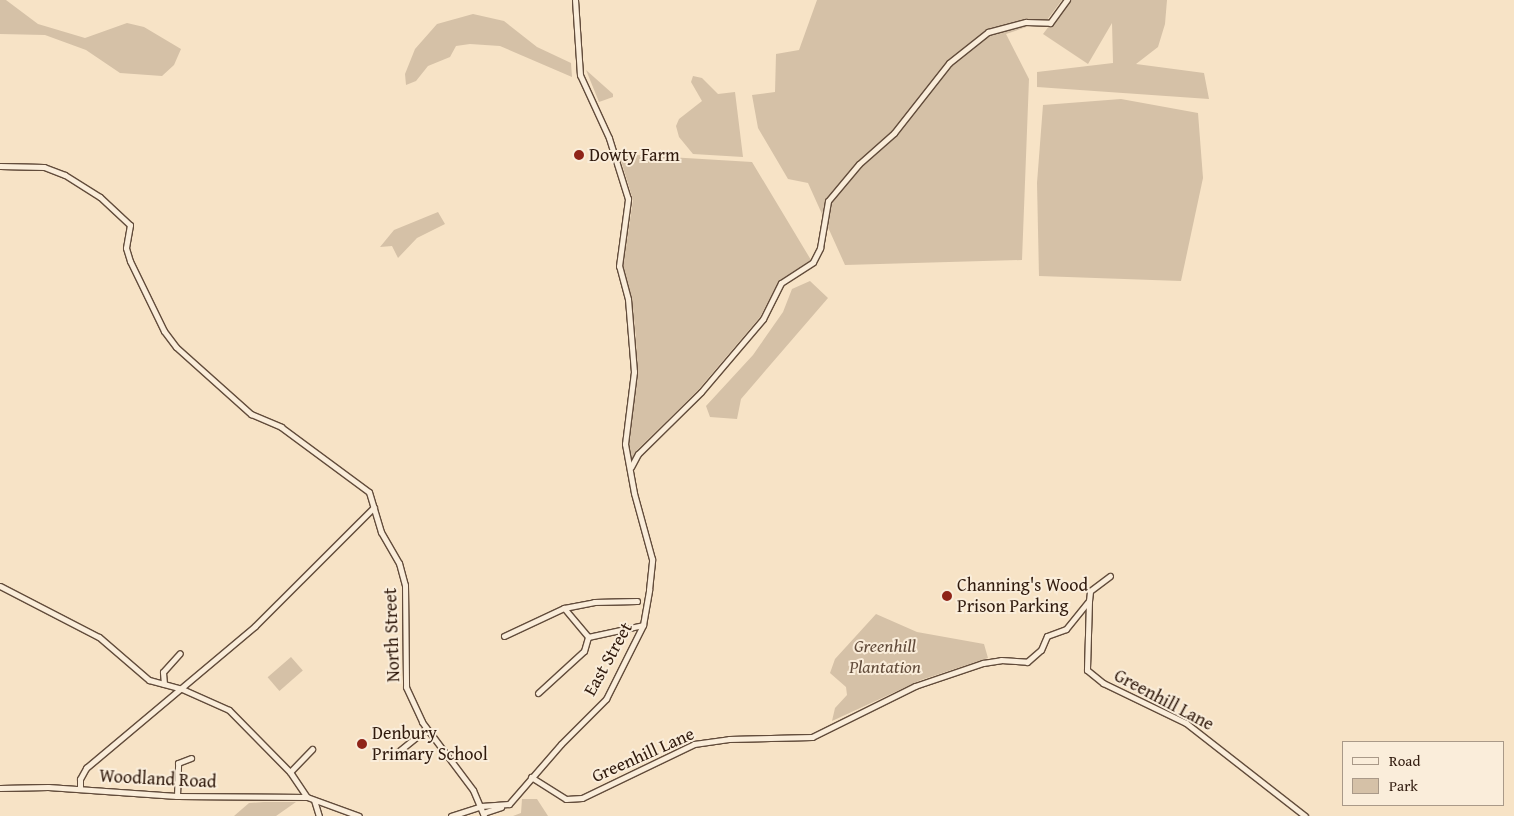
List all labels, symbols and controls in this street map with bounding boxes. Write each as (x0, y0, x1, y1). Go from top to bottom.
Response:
place label: Dowty Farm (589, 144, 680, 166)
marker: Dowty Farm (573, 149, 585, 161)
place label: Channing's Wood Prison Parking (957, 575, 1088, 618)
street label: North Street (380, 587, 404, 683)
marker: Channing's Wood Prison Parking (941, 590, 953, 602)
street label: East Street (579, 619, 637, 699)
park label: Greenhill Plantation (849, 636, 921, 679)
street label: Greenhill Lane (1110, 665, 1218, 735)
place label: Denbury Primary School (372, 723, 488, 766)
street label: Greenhill Lane (588, 723, 698, 787)
marker: Denbury Primary School (356, 738, 368, 750)
legend (1342, 741, 1504, 806)
text: Road (1389, 750, 1420, 771)
street label: Woodland Road (99, 765, 217, 793)
text: Park (1389, 775, 1418, 796)

